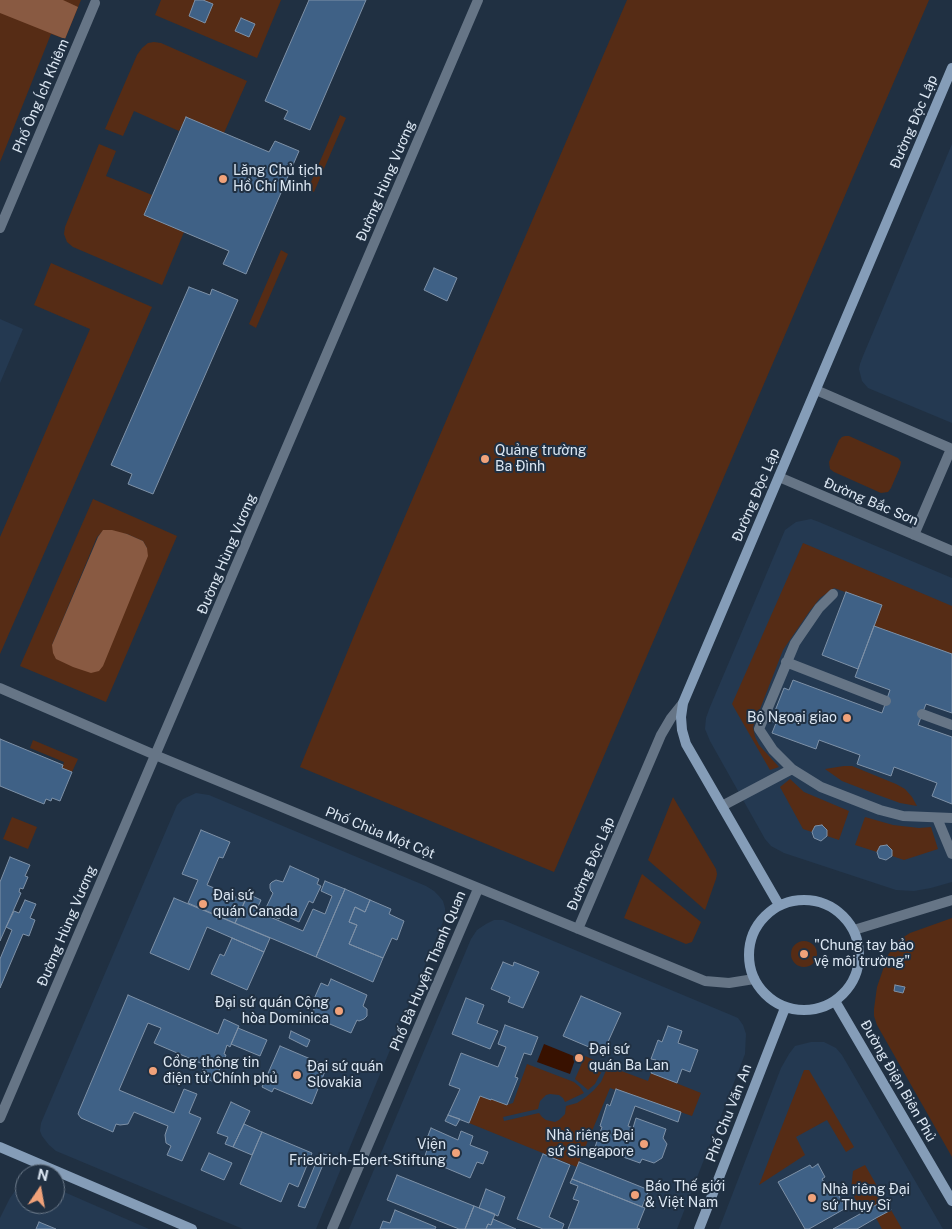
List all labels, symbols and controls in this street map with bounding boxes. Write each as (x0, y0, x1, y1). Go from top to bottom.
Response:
street label: Phố Ông Ích Khiêm (9, 36, 73, 156)
street label: Đường Độc Lập (887, 73, 941, 171)
street label: Đường Hùng Vương (353, 118, 419, 244)
place label: Lăng Chủ tịch Hồ Chí Minh (233, 163, 323, 196)
marker: Lăng Chủ tịch Hồ Chí Minh (217, 173, 229, 185)
place label: Quảng trường Ba Đình (495, 443, 586, 476)
street label: Đường Độc Lập (729, 446, 783, 544)
marker: Quảng trường Ba Đình (479, 453, 491, 465)
street label: Đường Bắc Sơn (821, 474, 921, 530)
street label: Đường Hùng Vương (194, 491, 260, 617)
place label: Bộ Ngoại giao (747, 710, 837, 726)
marker: Bộ Ngoại giao (841, 712, 853, 724)
street label: Phố Chùa Một Cột (323, 803, 437, 863)
street label: Đường Độc Lập (564, 815, 618, 913)
street label: Đường Hùng Vương (34, 863, 100, 989)
place label: Đại sứ quán Canada (213, 888, 298, 920)
street label: Phố Bà Huyện Thanh Quan (387, 888, 469, 1054)
marker: Đại sứ quán Canada (197, 898, 209, 910)
place label: "Chung tay bảo vệ môi trường" (814, 938, 914, 970)
marker: "Chung tay bảo vệ môi trường" (798, 948, 810, 960)
place label: Đại sứ quán Cộng hòa Dominica (215, 995, 329, 1028)
marker: Đại sứ quán Cộng hòa Dominica (333, 1005, 345, 1017)
street label: Đường Điện Biên Phủ (856, 1017, 940, 1145)
place label: Đại sứ quán Ba Lan (589, 1042, 669, 1074)
marker: Đại sứ quán Ba Lan (573, 1052, 585, 1064)
place label: Cổng thông tin điện tử Chính phủ (163, 1055, 278, 1088)
place label: Đại sứ quán Slovakia (307, 1059, 383, 1092)
street label: Phố Chu Văn An (703, 1062, 755, 1164)
marker: Cổng thông tin điện tử Chính phủ (147, 1065, 159, 1077)
marker: Đại sứ quán Slovakia (291, 1069, 303, 1081)
place label: Nhà riêng Đại sứ Singapore (546, 1128, 634, 1160)
place label: Viện Friedrich-Ebert-Stiftung (289, 1137, 446, 1170)
marker: Nhà riêng Đại sứ Singapore (638, 1138, 650, 1150)
marker: Viện Friedrich-Ebert-Stiftung (450, 1147, 462, 1159)
north arrow (15, 1164, 65, 1214)
text: N (36, 1166, 50, 1184)
place label: Báo Thế giới & Việt Nam (645, 1179, 725, 1212)
place label: Nhà riêng Đại sứ Thụy Sĩ (822, 1182, 910, 1214)
marker: Báo Thế giới & Việt Nam (629, 1189, 641, 1201)
marker: Nhà riêng Đại sứ Thụy Sĩ (806, 1192, 818, 1204)

